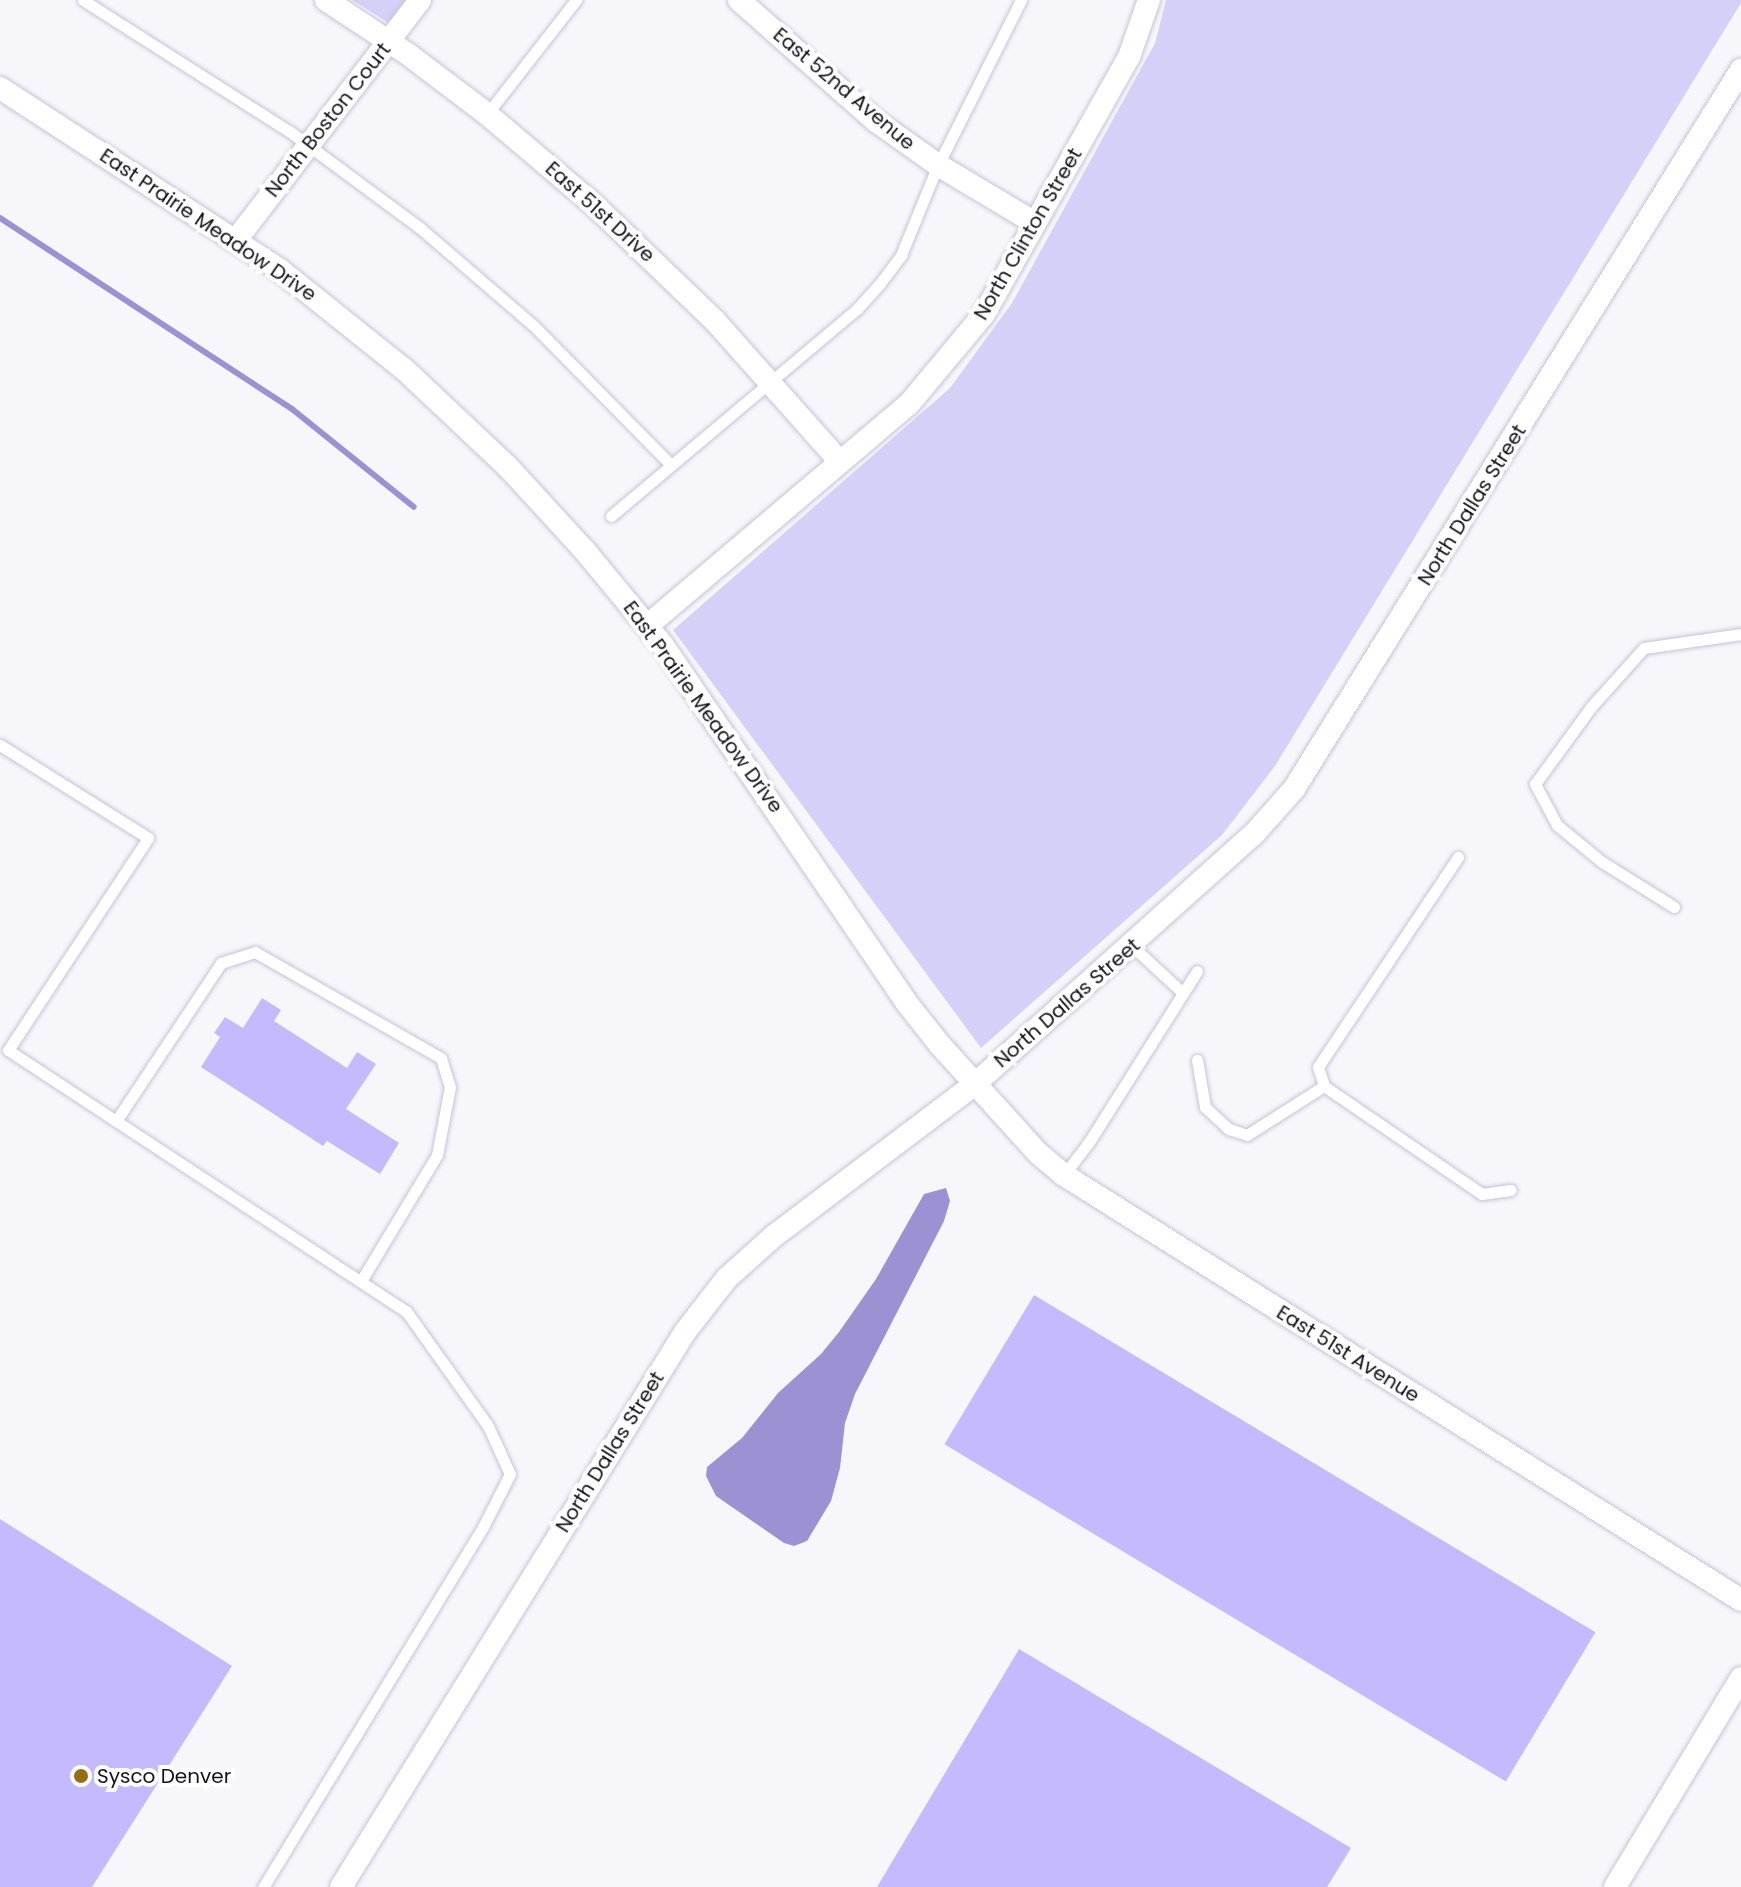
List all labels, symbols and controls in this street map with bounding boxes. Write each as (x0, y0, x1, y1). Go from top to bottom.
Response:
street label: East 52nd Avenue (768, 23, 920, 155)
street label: North Boston Court (260, 38, 396, 202)
street label: East Prairie Meadow Drive (95, 144, 321, 306)
street label: North Clinton Street (969, 144, 1087, 324)
street label: East 51st Drive (540, 157, 660, 267)
street label: North Dallas Street (1413, 420, 1531, 590)
street label: East Prairie Meadow Drive (618, 596, 788, 818)
street label: North Dallas Street (989, 933, 1145, 1073)
street label: East 51st Avenue (1272, 1300, 1424, 1408)
street label: North Dallas Street (551, 1367, 669, 1537)
place label: Sysco Denver (97, 1764, 231, 1788)
marker: Sysco Denver (72, 1767, 90, 1785)

